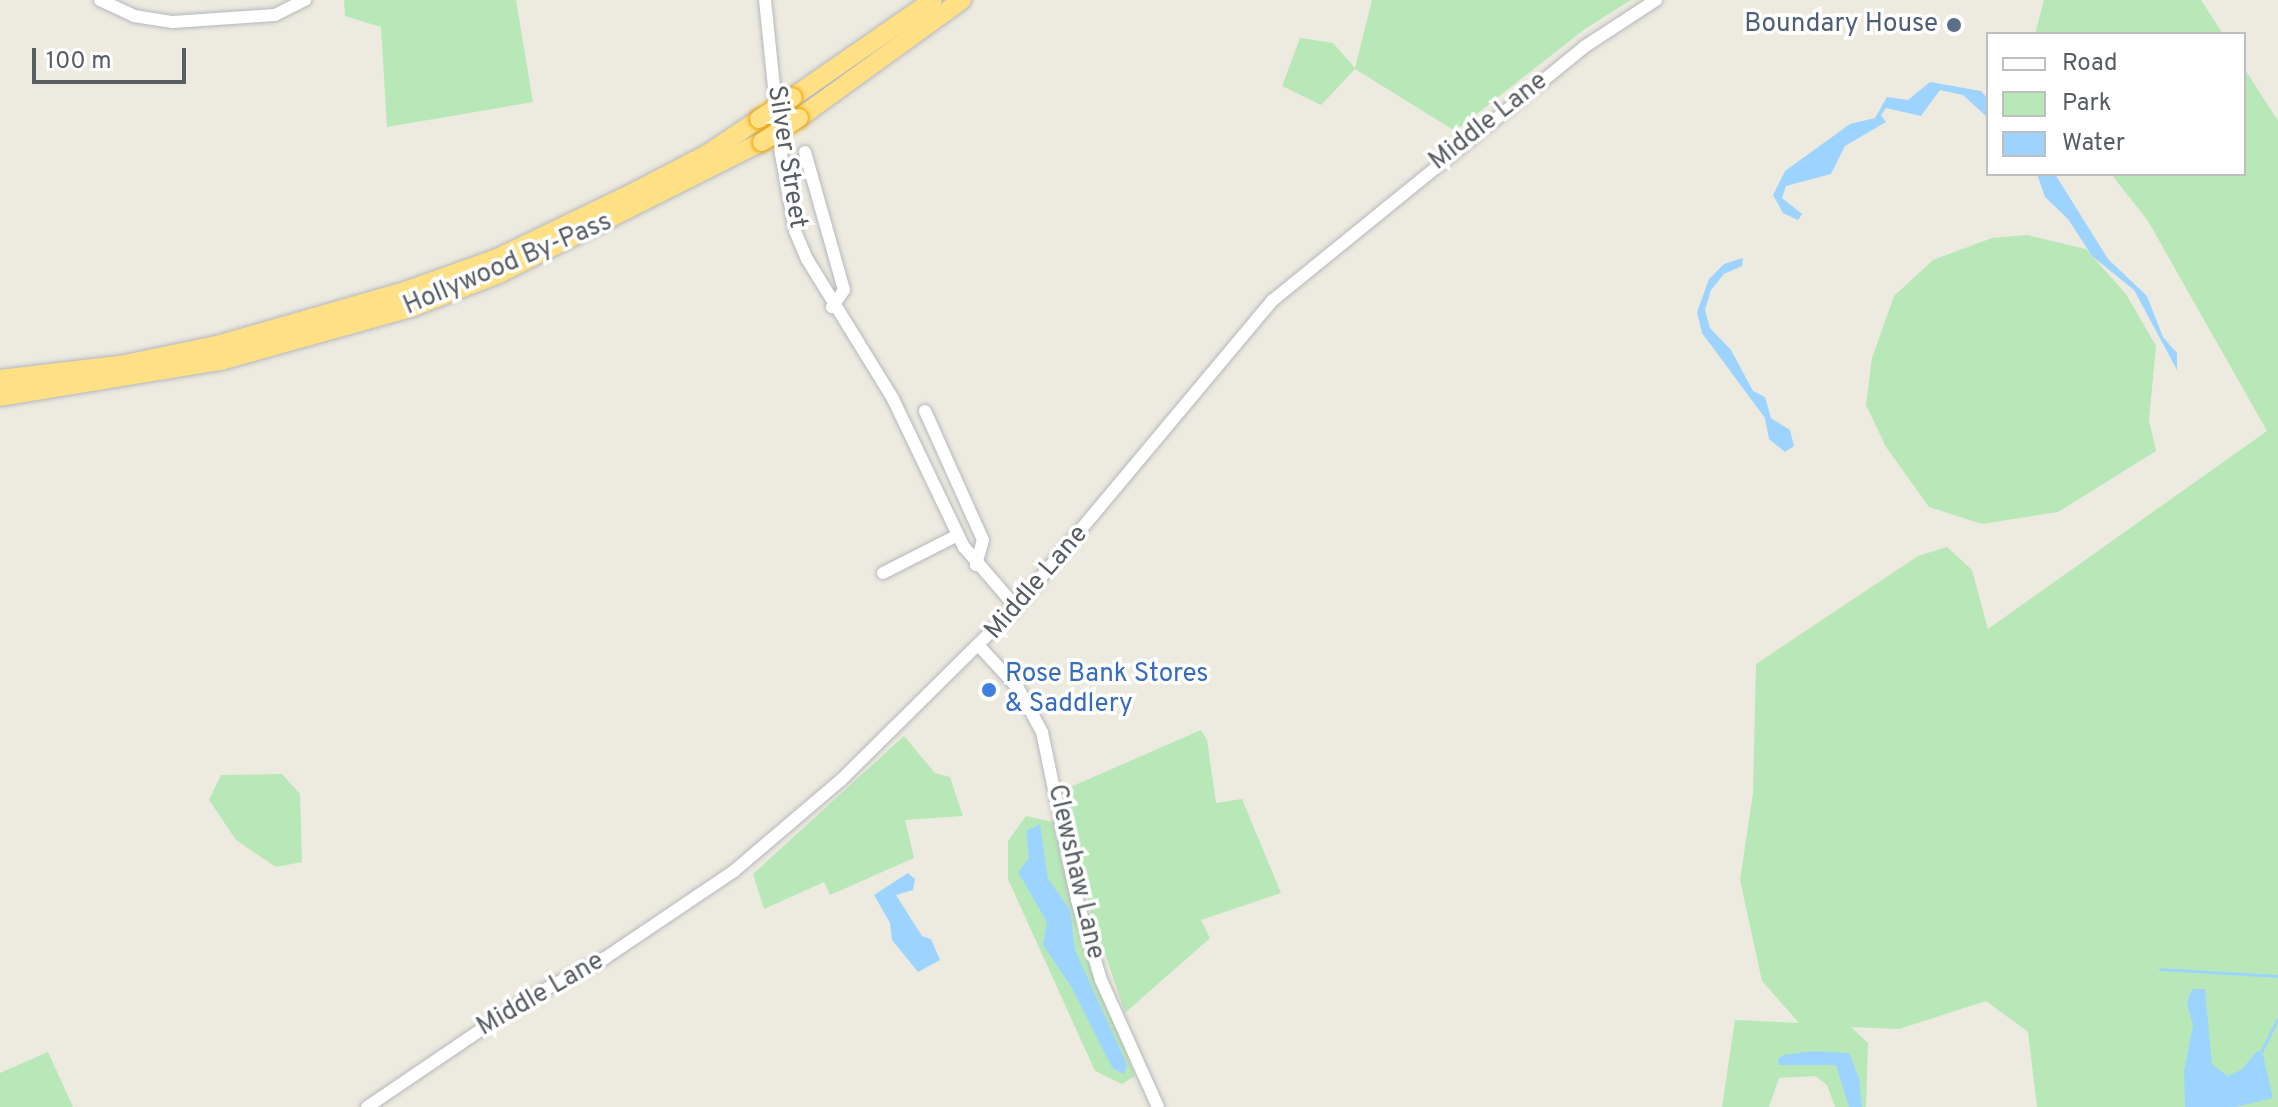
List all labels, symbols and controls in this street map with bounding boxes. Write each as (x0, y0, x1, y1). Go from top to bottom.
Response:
place label: Boundary House (1744, 9, 1938, 41)
marker: Boundary House (1945, 16, 1963, 34)
scale bar (36, 32, 190, 82)
legend (1986, 32, 2246, 176)
text: 100 m (46, 47, 112, 77)
text: Road (2062, 49, 2118, 79)
street label: Middle Lane (1424, 66, 1554, 178)
street label: Silver Street (759, 83, 813, 231)
text: Park (2062, 89, 2112, 119)
text: Water (2062, 129, 2125, 159)
street label: Hollywood By-Pass (399, 207, 617, 323)
street label: Middle Lane (979, 519, 1095, 647)
place label: Rose Bank Stores & Saddlery (1005, 659, 1208, 720)
marker: Rose Bank Stores & Saddlery (980, 681, 998, 699)
street label: Clewshaw Lane (1040, 782, 1110, 962)
street label: Middle Lane (472, 946, 610, 1044)

